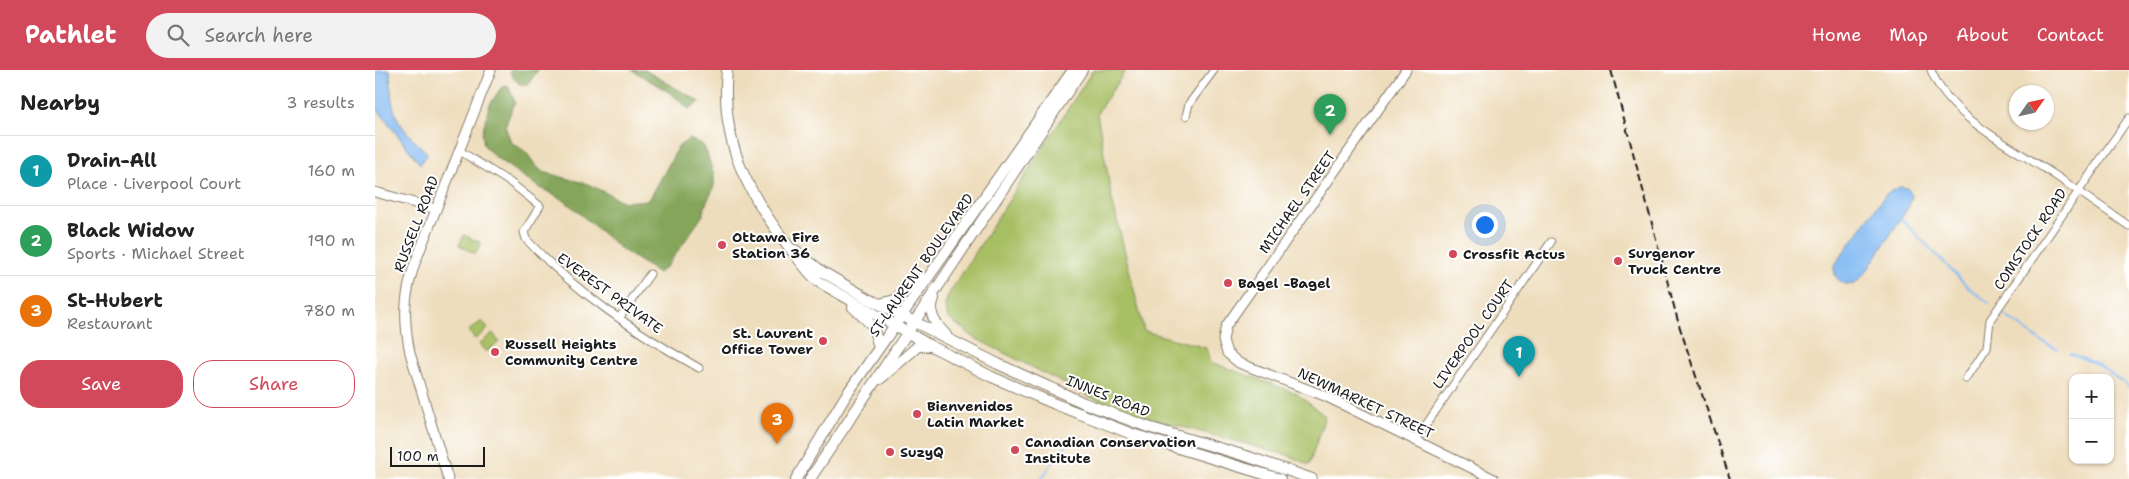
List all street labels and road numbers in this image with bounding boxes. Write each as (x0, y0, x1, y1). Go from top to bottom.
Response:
street label: MICHAEL STREET (1255, 147, 1339, 257)
street label: RUSSELL ROAD (389, 173, 443, 275)
street label: COMSTOCK ROAD (1989, 185, 2071, 293)
street label: ST-LAURENT BOULEVARD (865, 190, 977, 340)
street label: EVEREST PRIVATE (554, 249, 666, 337)
street label: LIVERPOOL COURT (1428, 275, 1518, 392)
street label: NEWMARKET STREET (1295, 364, 1437, 443)
street label: INNES ROAD (1064, 371, 1152, 421)

